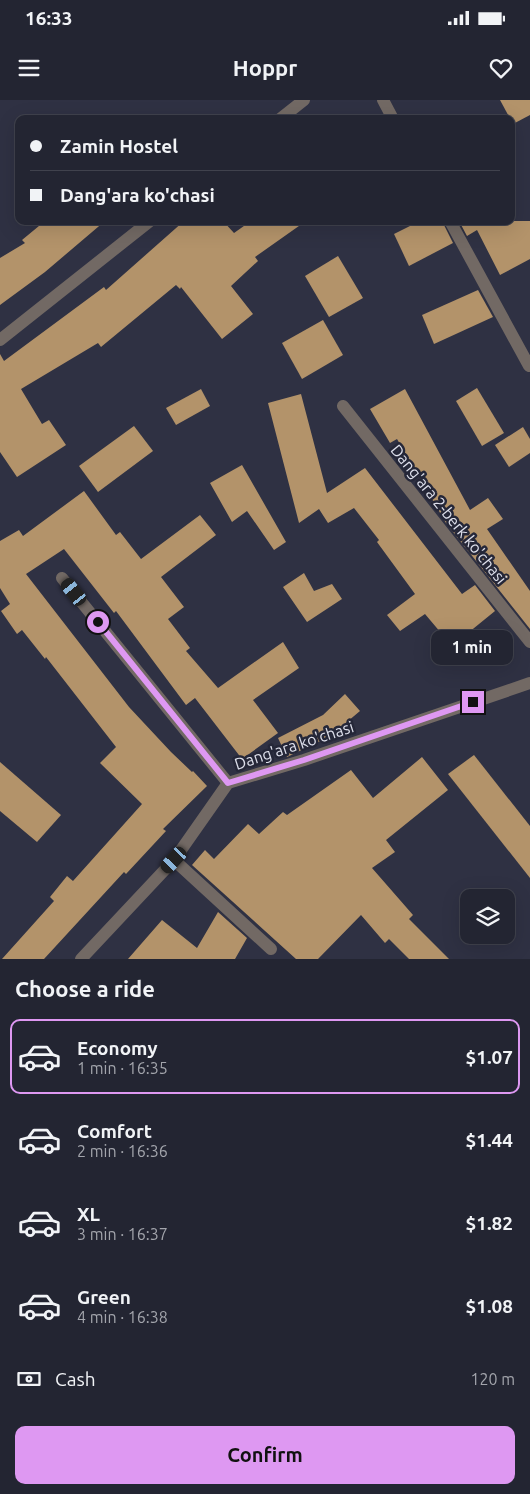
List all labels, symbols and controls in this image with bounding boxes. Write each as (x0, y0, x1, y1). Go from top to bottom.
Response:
text: 16:33 (25, 7, 73, 29)
icon: menu (15, 54, 43, 82)
icon: heart (487, 54, 515, 82)
text: Hoppr (233, 55, 297, 80)
text: Zamin Hostel (60, 135, 178, 157)
text: Dang'ara ko'chasi (60, 184, 215, 206)
street label: Dang'ara 2-berk ko'chasi (387, 441, 511, 587)
car (58, 576, 89, 608)
route start (87, 611, 109, 633)
callout: 1 min (432, 630, 514, 664)
text: 1 min (452, 638, 492, 656)
route end (462, 691, 484, 713)
street label: Dang'ara ko'chasi (232, 717, 356, 773)
car (158, 844, 189, 876)
map controls (460, 889, 515, 944)
button: layers (460, 889, 515, 944)
text: Choose a ride (15, 976, 155, 1001)
icon: car (17, 1034, 62, 1079)
text: Economy (77, 1037, 158, 1059)
text: $1.07 (465, 1046, 513, 1068)
text: 1 min · 16:35 (77, 1059, 168, 1077)
icon: car (17, 1117, 62, 1162)
text: Comfort (77, 1120, 152, 1142)
text: $1.44 (465, 1129, 513, 1151)
text: 2 min · 16:36 (77, 1142, 168, 1160)
icon: car (17, 1200, 62, 1245)
text: XL (77, 1203, 100, 1225)
text: $1.82 (465, 1212, 513, 1234)
text: 3 min · 16:37 (77, 1225, 168, 1243)
icon: car (17, 1283, 62, 1328)
text: Green (77, 1286, 131, 1308)
text: $1.08 (465, 1295, 513, 1317)
text: 4 min · 16:38 (77, 1308, 168, 1326)
icon: cash (15, 1365, 43, 1393)
text: Cash (55, 1368, 96, 1390)
text: 120 m (470, 1370, 515, 1388)
button: Confirm (15, 1426, 515, 1484)

